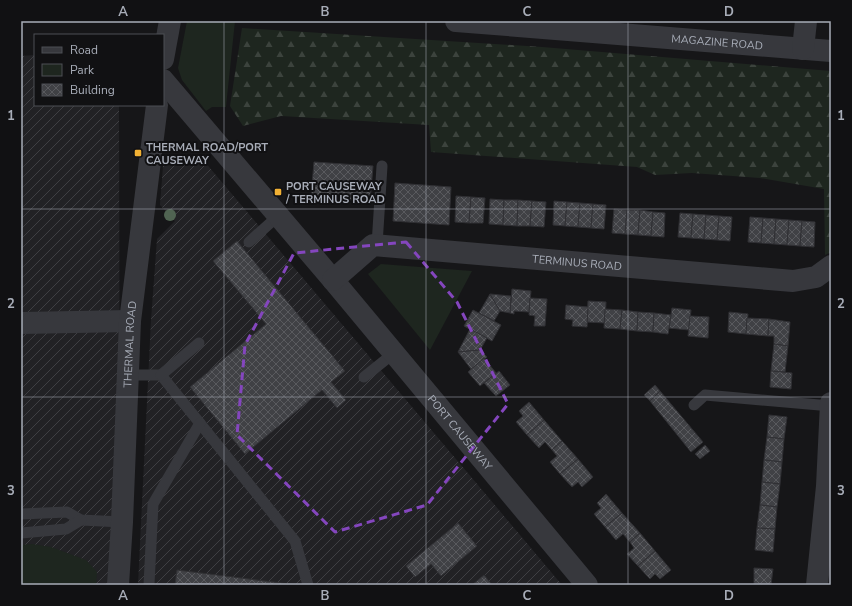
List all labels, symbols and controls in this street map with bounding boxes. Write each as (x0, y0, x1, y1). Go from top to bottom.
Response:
text: A (118, 3, 128, 21)
text: B (321, 3, 330, 21)
text: C (523, 3, 532, 21)
text: D (724, 3, 734, 21)
street label: MAGAZINE ROAD (671, 31, 763, 53)
legend (34, 34, 164, 106)
text: Road (70, 42, 98, 58)
text: Park (70, 62, 95, 78)
text: Building (70, 82, 115, 98)
text: 1 (7, 107, 15, 125)
text: 1 (837, 107, 845, 125)
place label: THERMAL ROAD/PORT CAUSEWAY (146, 140, 268, 168)
marker: THERMAL ROAD/PORT CAUSEWAY (133, 148, 143, 158)
place label: PORT CAUSEWAY / TERMINUS ROAD (285, 179, 385, 207)
marker: PORT CAUSEWAY / TERMINUS ROAD (273, 187, 283, 197)
street label: TERMINUS ROAD (532, 251, 623, 274)
text: 2 (7, 295, 15, 313)
text: 2 (837, 295, 845, 313)
street label: THERMAL ROAD (120, 300, 140, 388)
street label: PORT CAUSEWAY (424, 392, 496, 474)
text: 3 (7, 482, 15, 500)
text: 3 (837, 482, 845, 500)
text: A (118, 587, 128, 605)
text: B (321, 587, 330, 605)
text: C (523, 587, 532, 605)
text: D (724, 587, 734, 605)

